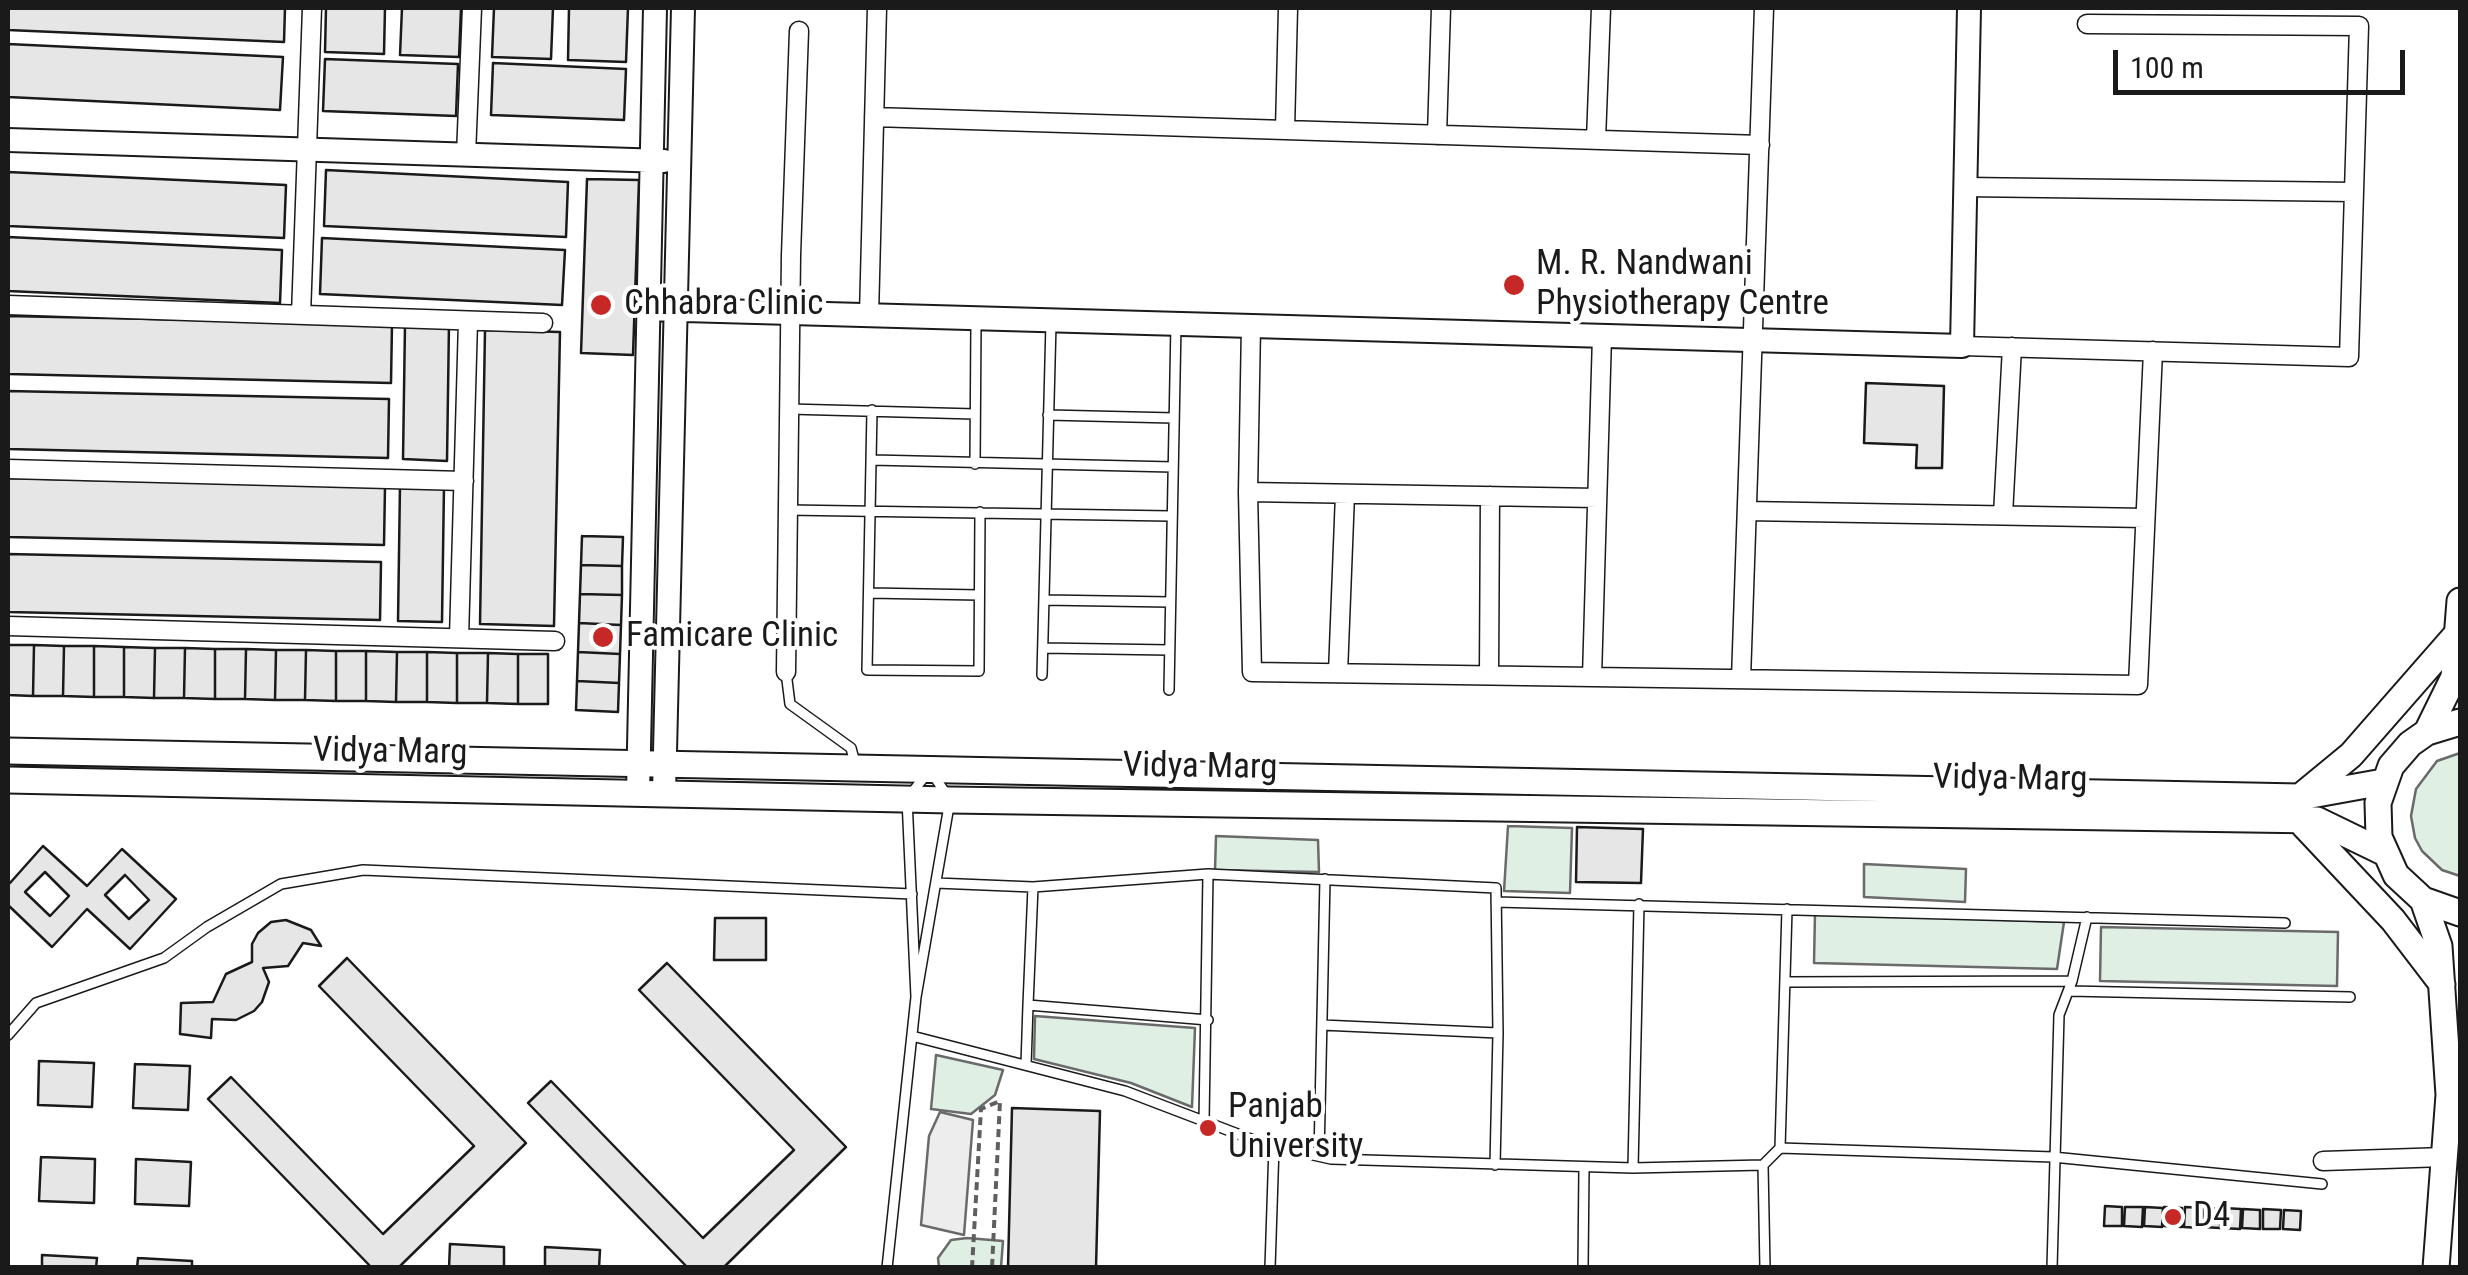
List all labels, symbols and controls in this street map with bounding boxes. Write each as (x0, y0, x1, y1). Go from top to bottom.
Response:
scale bar (2118, 30, 2410, 92)
text: 100 m (2130, 50, 2204, 85)
place label: M. R. Nandwani Physiotherapy Centre (1536, 244, 1829, 326)
marker: M. R. Nandwani Physiotherapy Centre (1501, 272, 1527, 298)
place label: Chhabra Clinic (624, 284, 824, 326)
marker: Chhabra Clinic (588, 292, 614, 318)
place label: Famicare Clinic (626, 616, 838, 658)
marker: Famicare Clinic (590, 624, 616, 650)
street label: Vidya Marg (312, 731, 468, 775)
street label: Vidya Marg (1122, 746, 1278, 790)
street label: Vidya Marg (1932, 758, 2088, 802)
place label: Panjab University (1228, 1087, 1363, 1169)
marker: Panjab University (1197, 1117, 1219, 1139)
place label: D4 (2193, 1196, 2230, 1238)
marker: D4 (2162, 1206, 2184, 1228)

